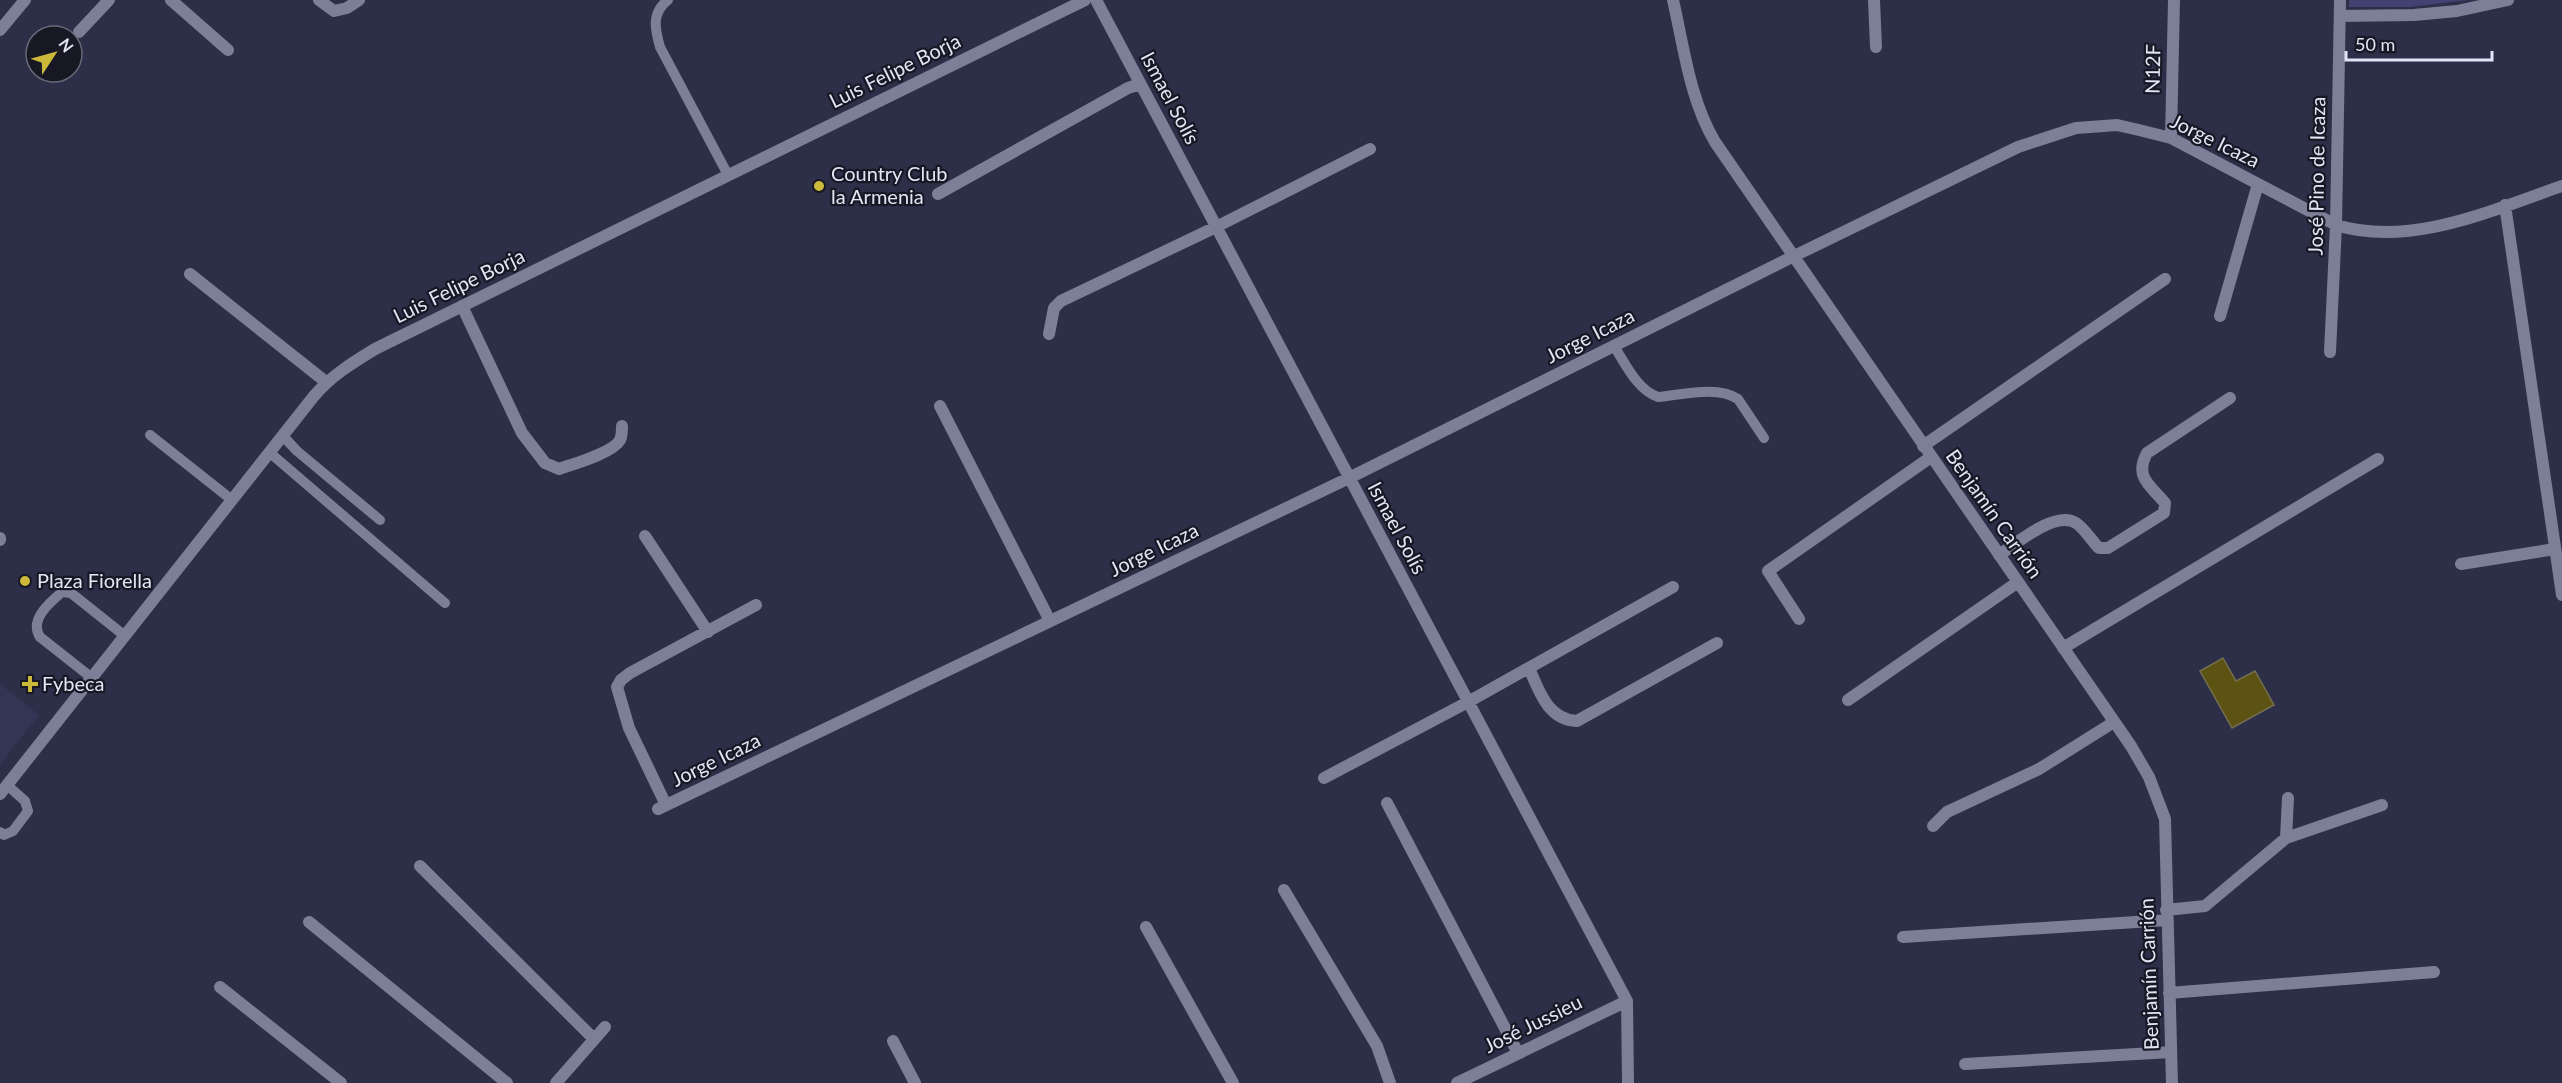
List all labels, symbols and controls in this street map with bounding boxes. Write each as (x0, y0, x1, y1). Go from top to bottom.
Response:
north arrow (24, 24, 84, 84)
scale bar (2346, 24, 2492, 62)
street label: Luis Felipe Borja (825, 28, 964, 112)
text: 50 m (2355, 33, 2395, 55)
text: N (55, 34, 78, 55)
street label: N12F (2140, 44, 2164, 94)
street label: Ismael Solís (1137, 47, 1205, 148)
street label: José Pino de Icaza (2303, 96, 2329, 256)
street label: Jorge Icaza (2167, 108, 2264, 172)
place label: Country Club la Armenia (831, 161, 948, 208)
marker: Country Club la Armenia (812, 179, 826, 193)
street label: Luis Felipe Borja (389, 243, 528, 327)
street label: Jorge Icaza (1541, 303, 1638, 368)
street label: Benjamín Carrión (1941, 444, 2048, 583)
street label: Ismael Solís (1364, 477, 1432, 578)
street label: Jorge Icaza (1105, 517, 1202, 581)
place label: Plaza Fiorella (37, 568, 152, 592)
marker: Plaza Fiorella (18, 574, 32, 588)
place label: Fybeca (42, 671, 105, 695)
marker: Fybeca (23, 677, 37, 691)
street label: Jorge Icaza (667, 727, 764, 791)
street label: Benjamín Carrión (2133, 898, 2163, 1050)
street label: José Jussieu (1480, 989, 1586, 1057)

